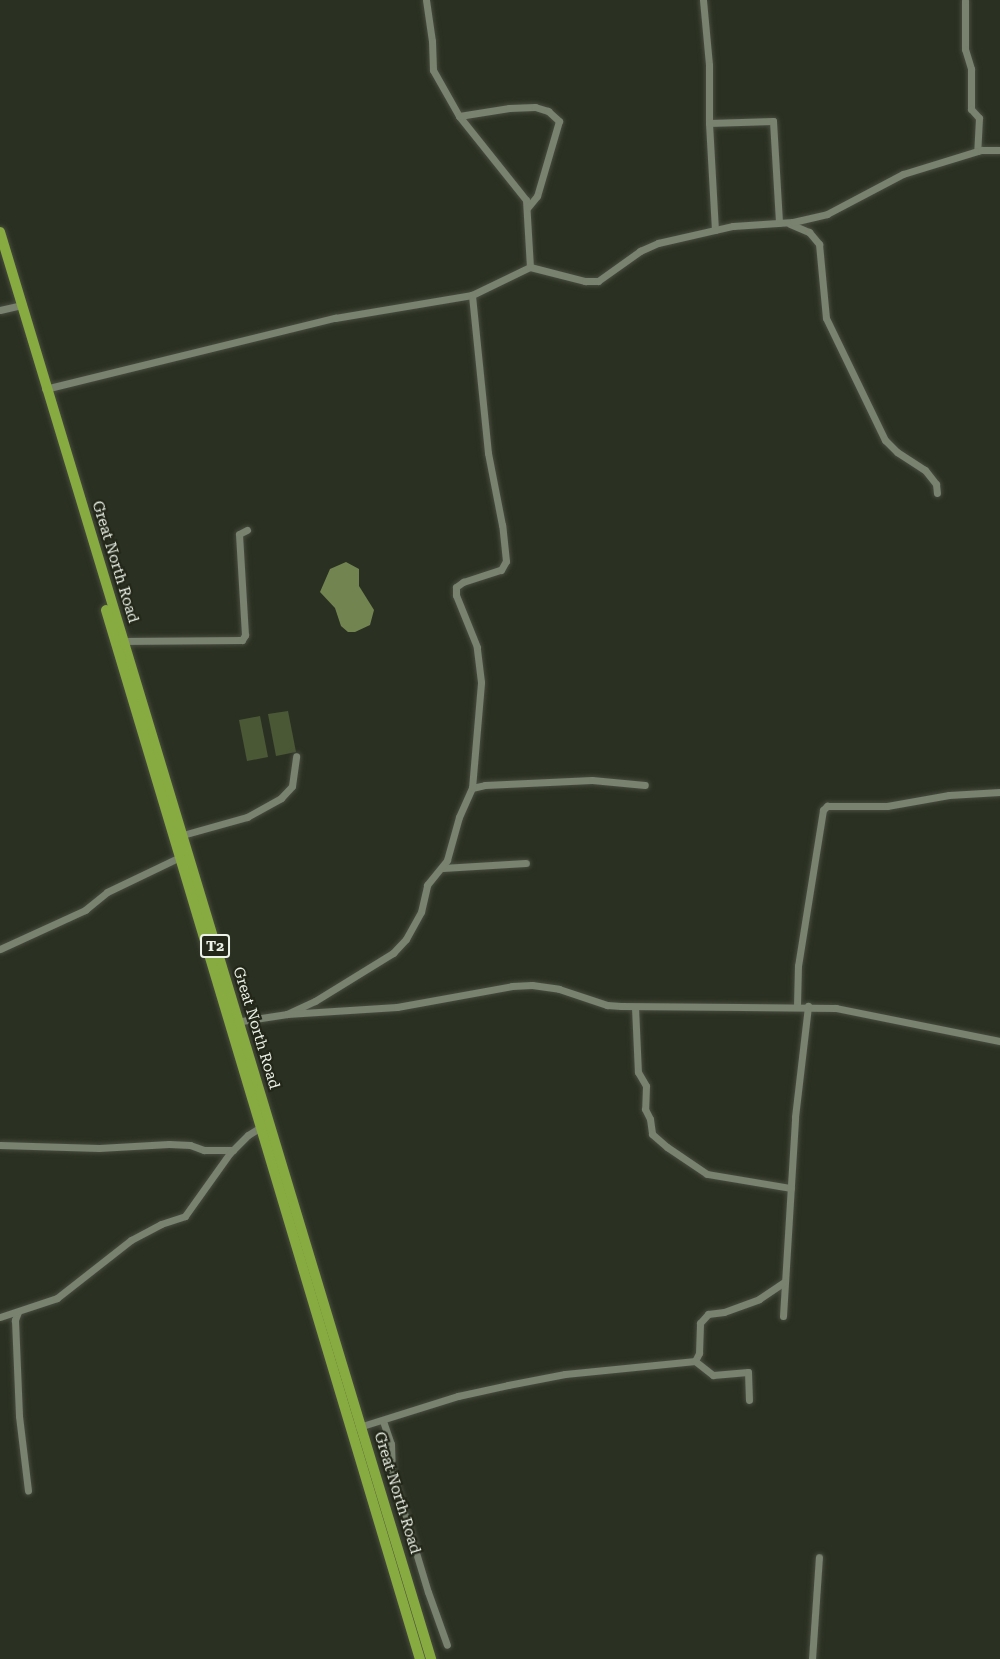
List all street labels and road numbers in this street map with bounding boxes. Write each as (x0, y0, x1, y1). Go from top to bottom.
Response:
street label: Great North Road (88, 499, 142, 625)
road number: T2 (200, 935, 230, 957)
street label: Great North Road (229, 965, 283, 1091)
street label: Great North Road (370, 1430, 424, 1556)

